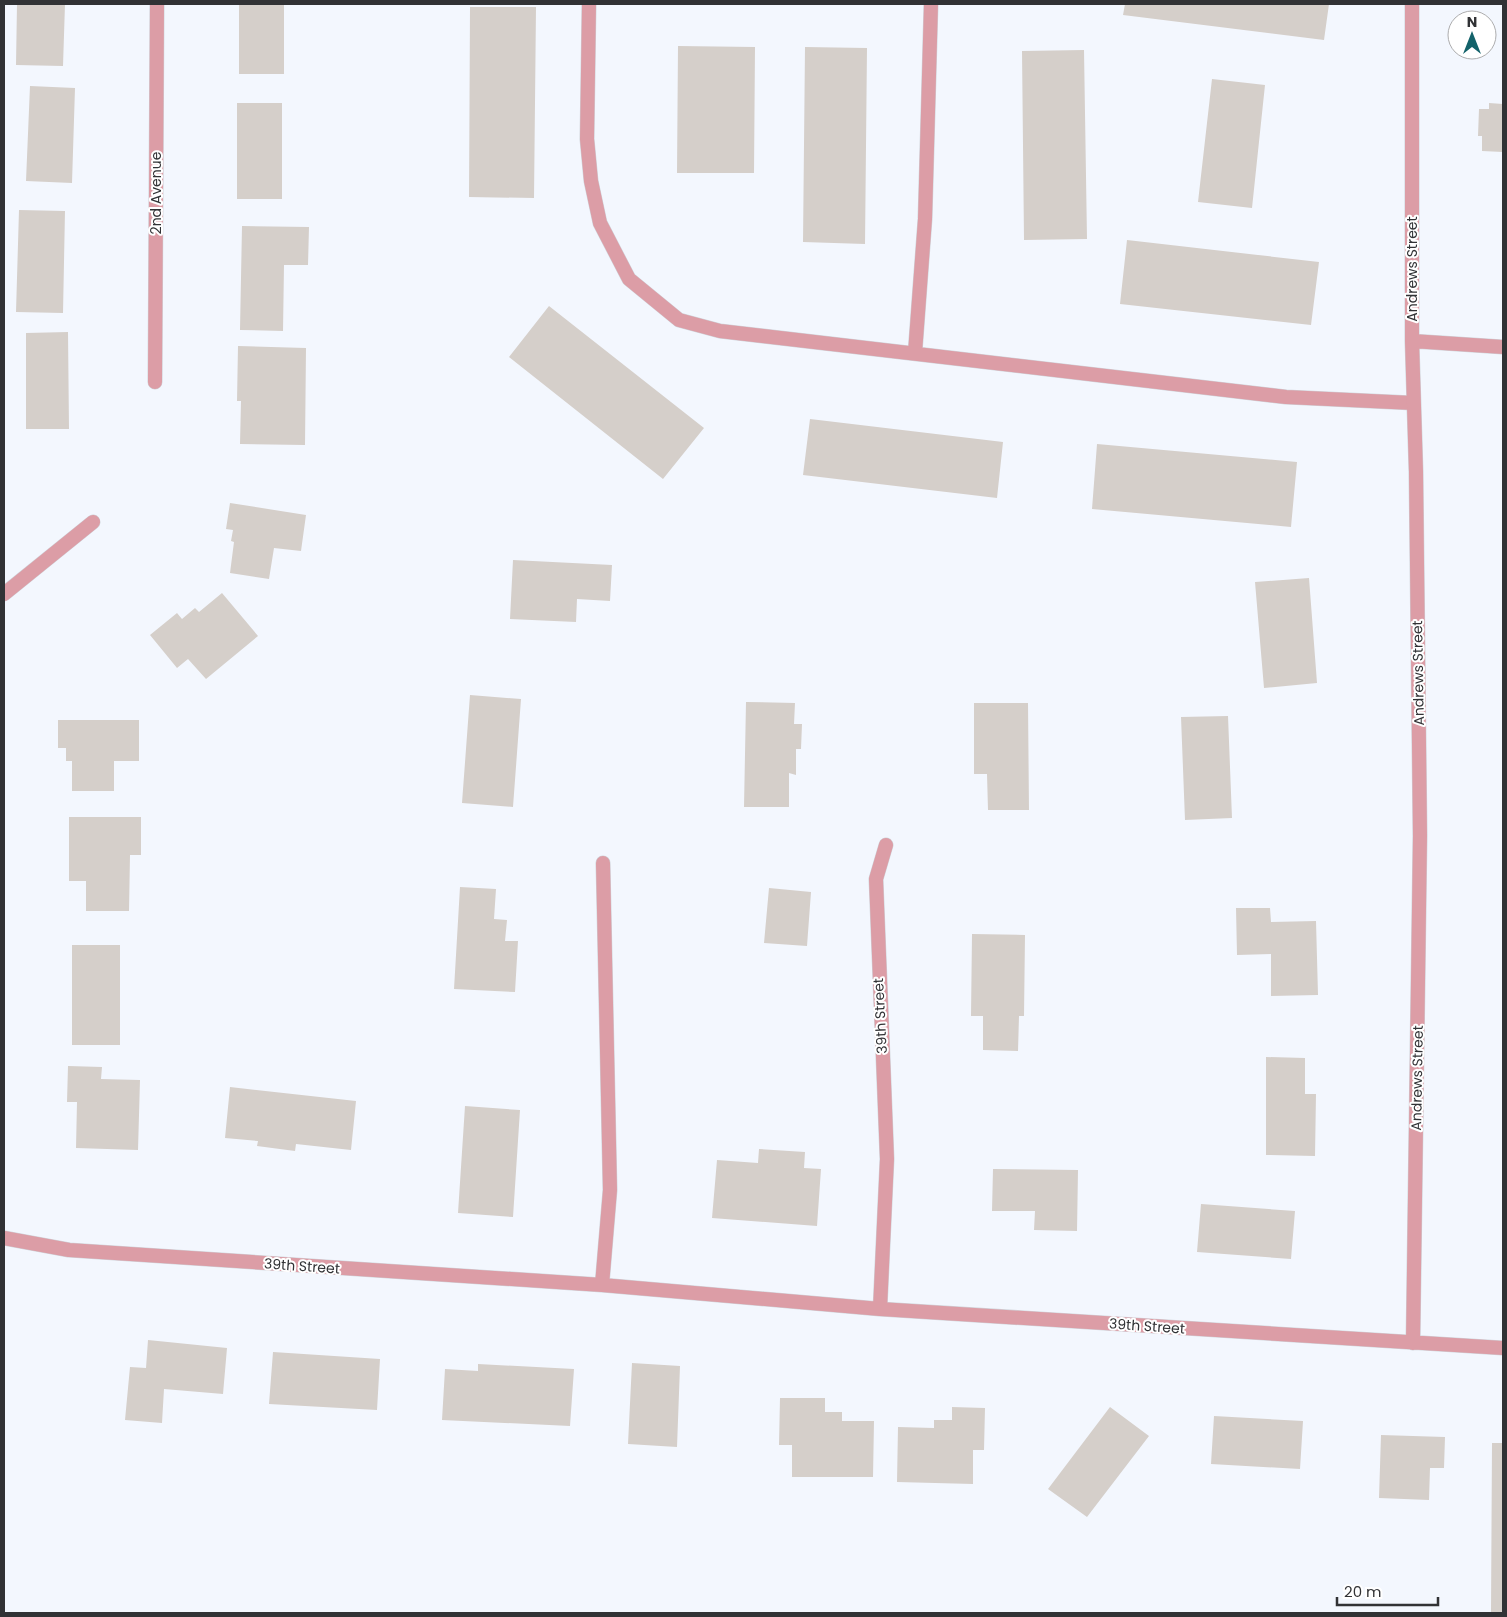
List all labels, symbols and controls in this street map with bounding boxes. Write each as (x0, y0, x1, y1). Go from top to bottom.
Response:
north arrow (1447, 10, 1497, 60)
text: N (1467, 12, 1477, 32)
street label: 2nd Avenue (146, 151, 166, 234)
street label: Andrews Street (1402, 216, 1422, 322)
street label: Andrews Street (1407, 620, 1429, 726)
street label: 39th Street (868, 978, 892, 1054)
street label: Andrews Street (1406, 1025, 1428, 1131)
street label: 39th Street (263, 1253, 341, 1279)
street label: 39th Street (1108, 1313, 1186, 1339)
scale bar (1337, 1574, 1438, 1606)
text: 20 m (1344, 1581, 1382, 1602)

